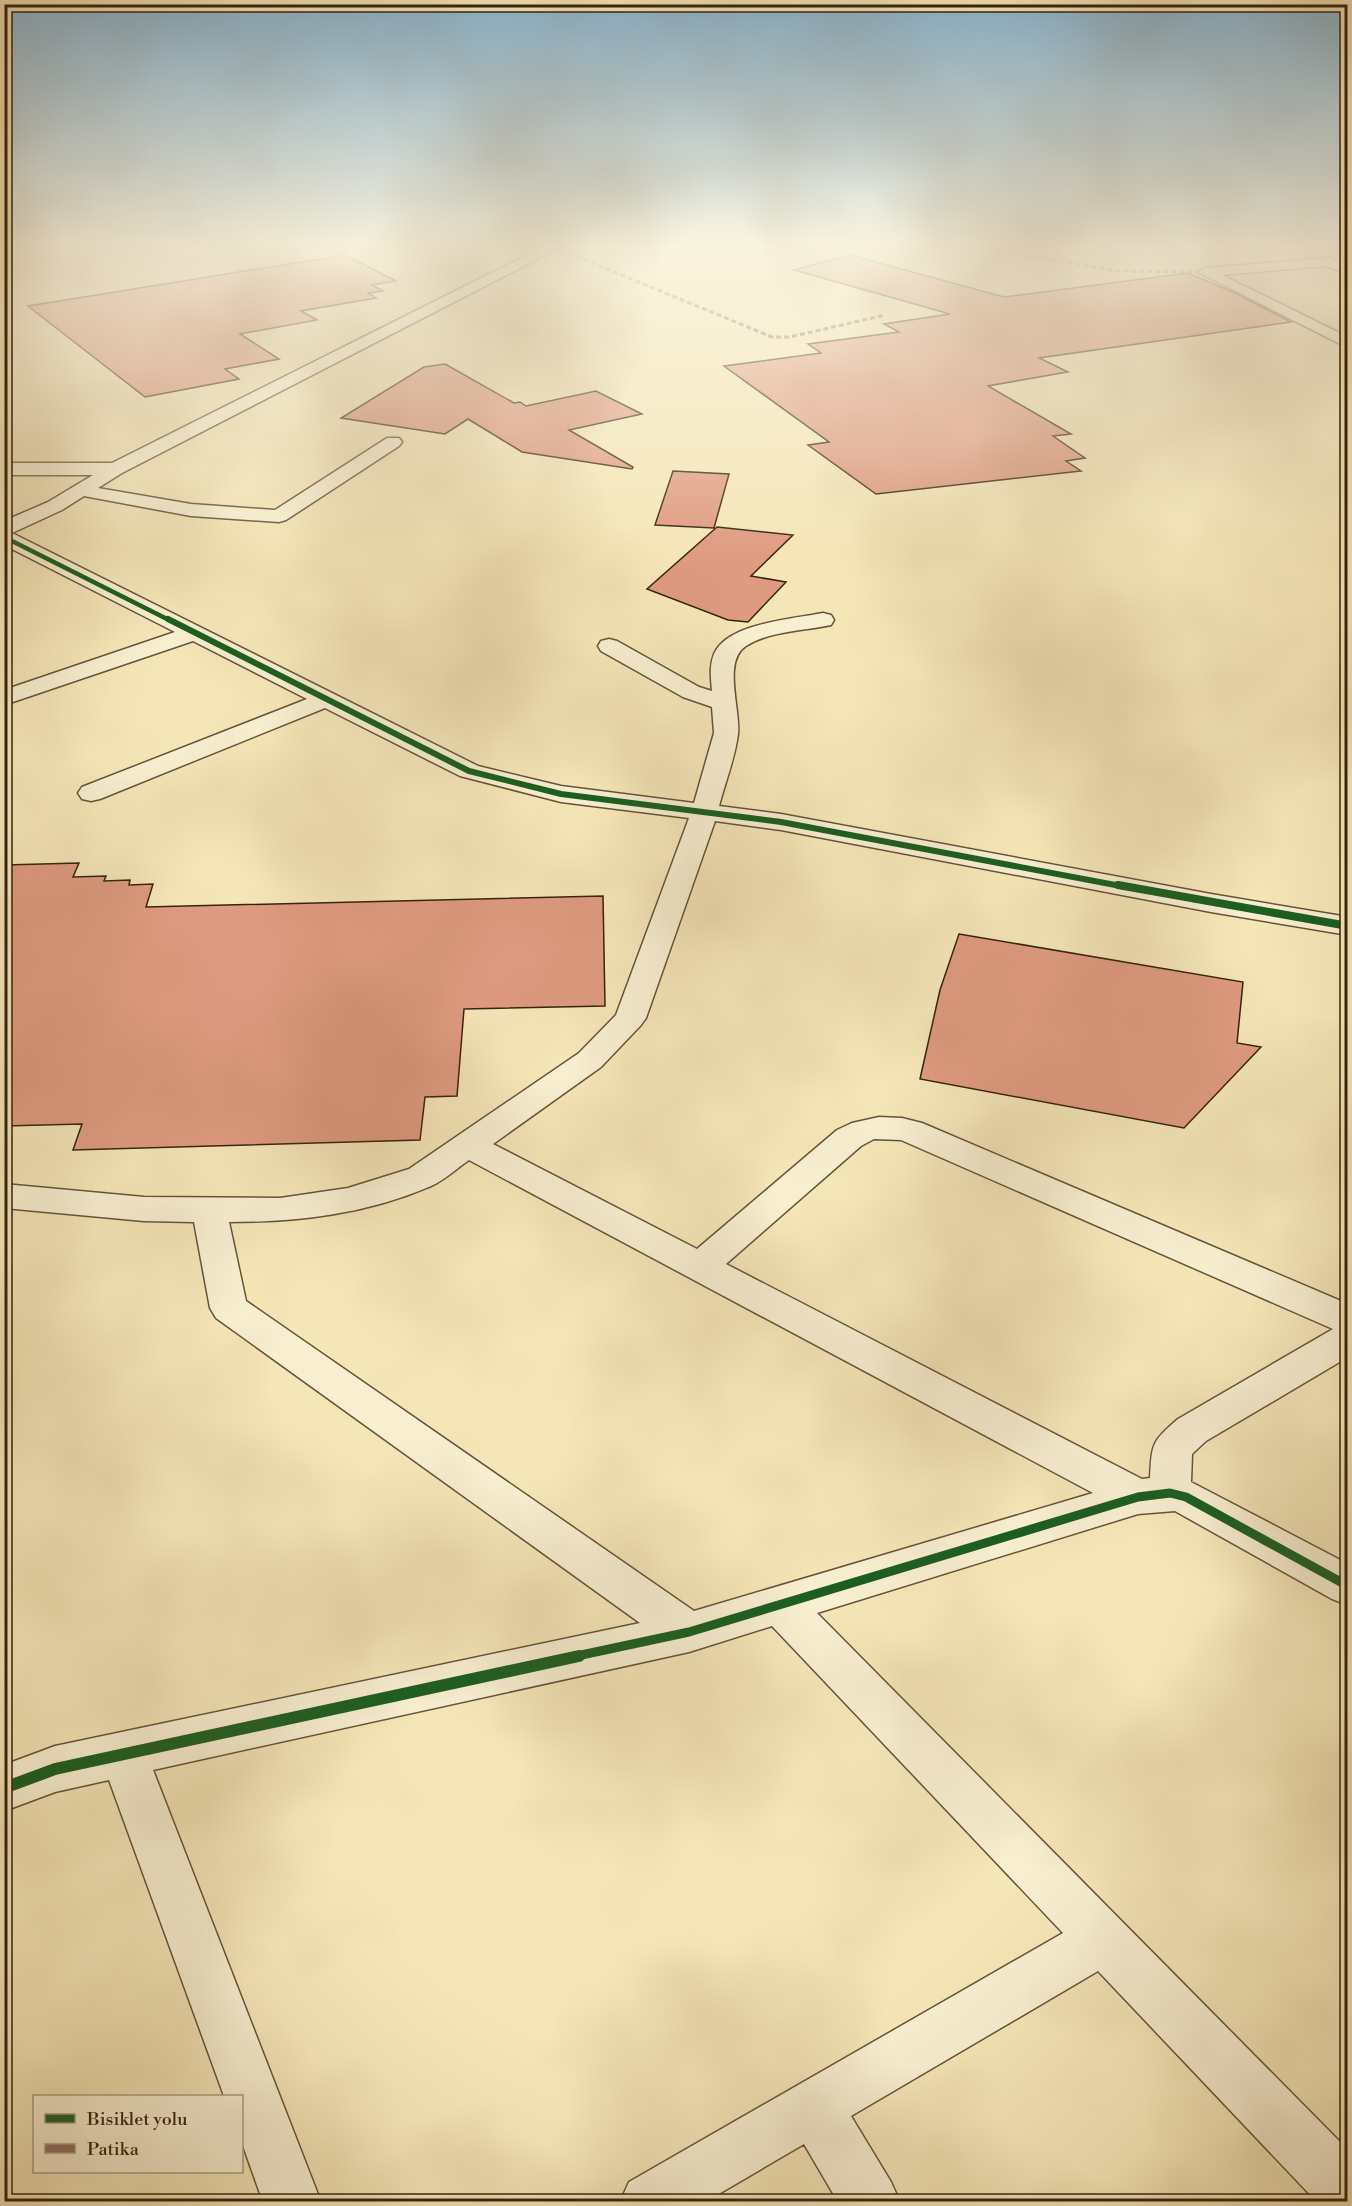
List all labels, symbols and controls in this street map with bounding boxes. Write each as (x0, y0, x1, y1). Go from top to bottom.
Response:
legend (33, 2095, 243, 2173)
text: Bisiklet yolu (86, 2108, 188, 2131)
text: Patika (87, 2138, 140, 2161)

